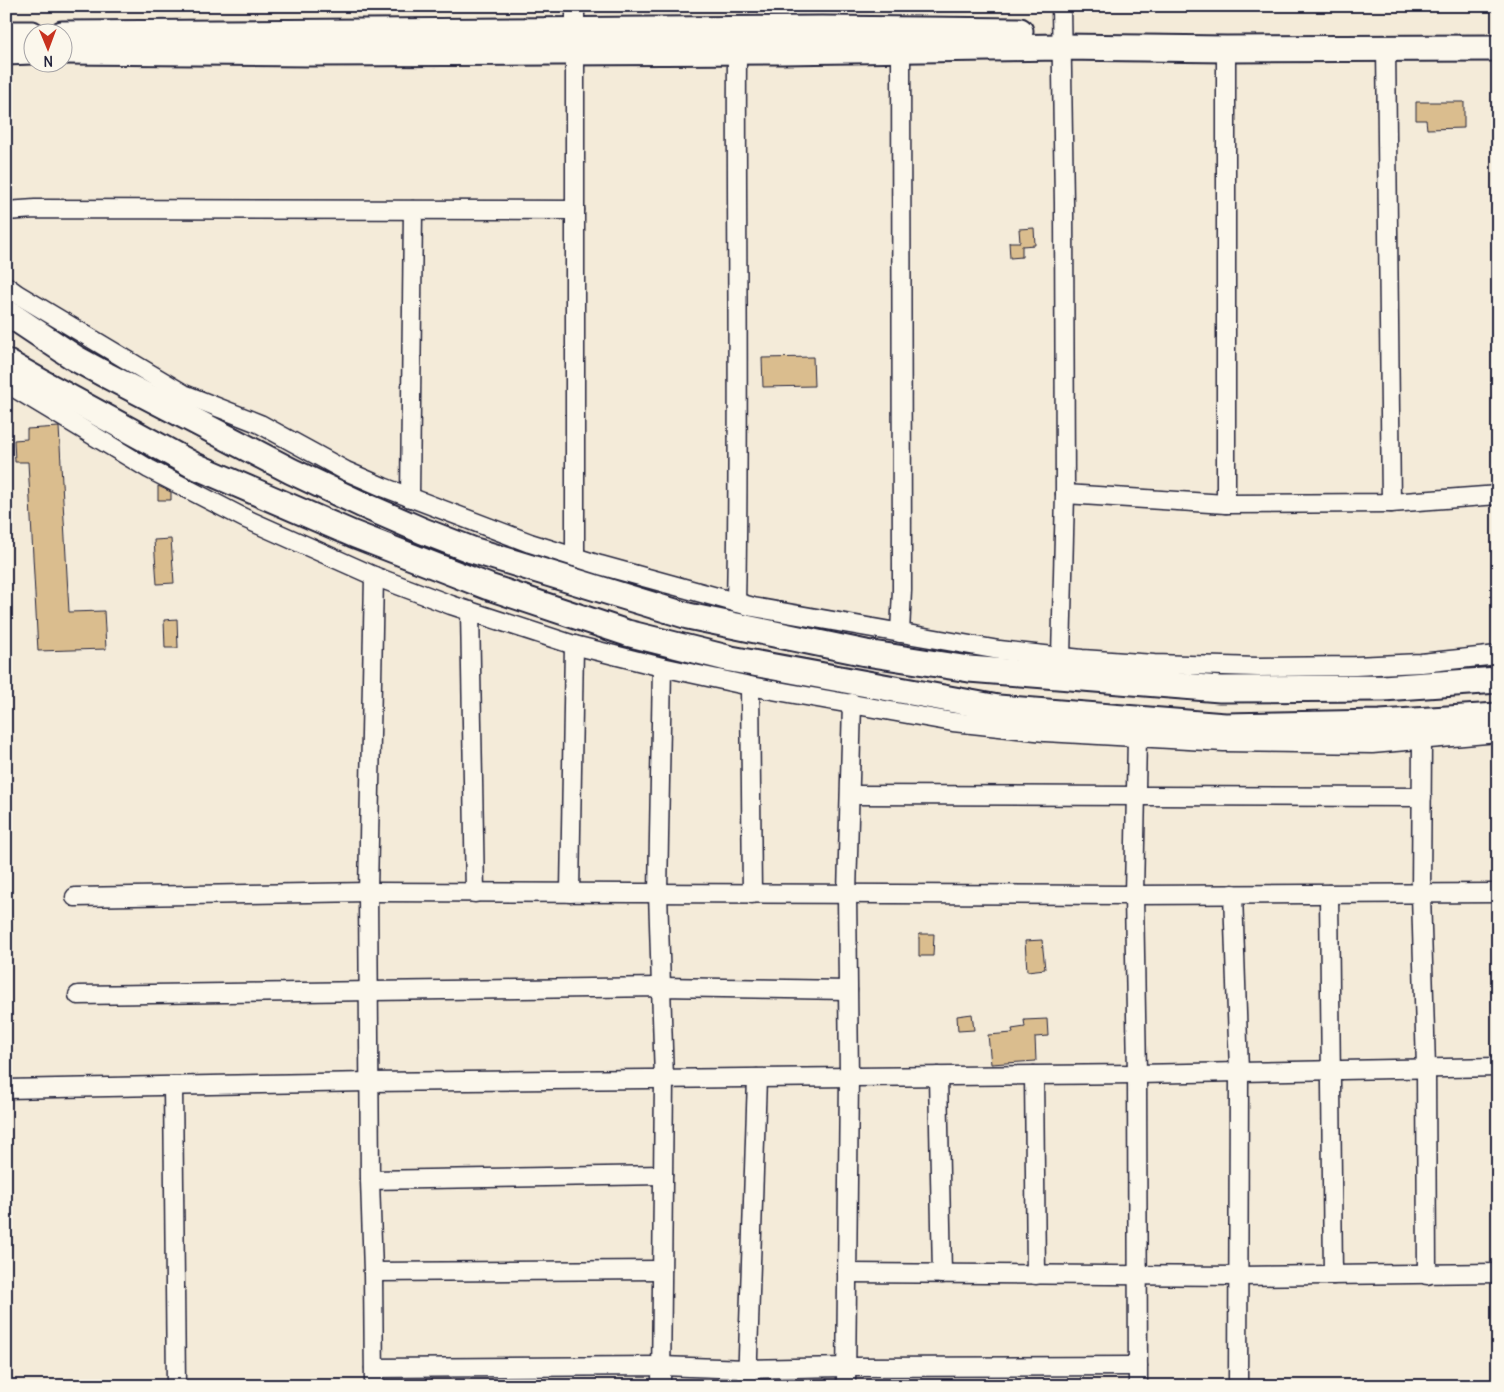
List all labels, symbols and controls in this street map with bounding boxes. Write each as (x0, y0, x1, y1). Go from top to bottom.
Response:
north arrow (22, 22, 72, 72)
text: N (43, 52, 53, 70)

